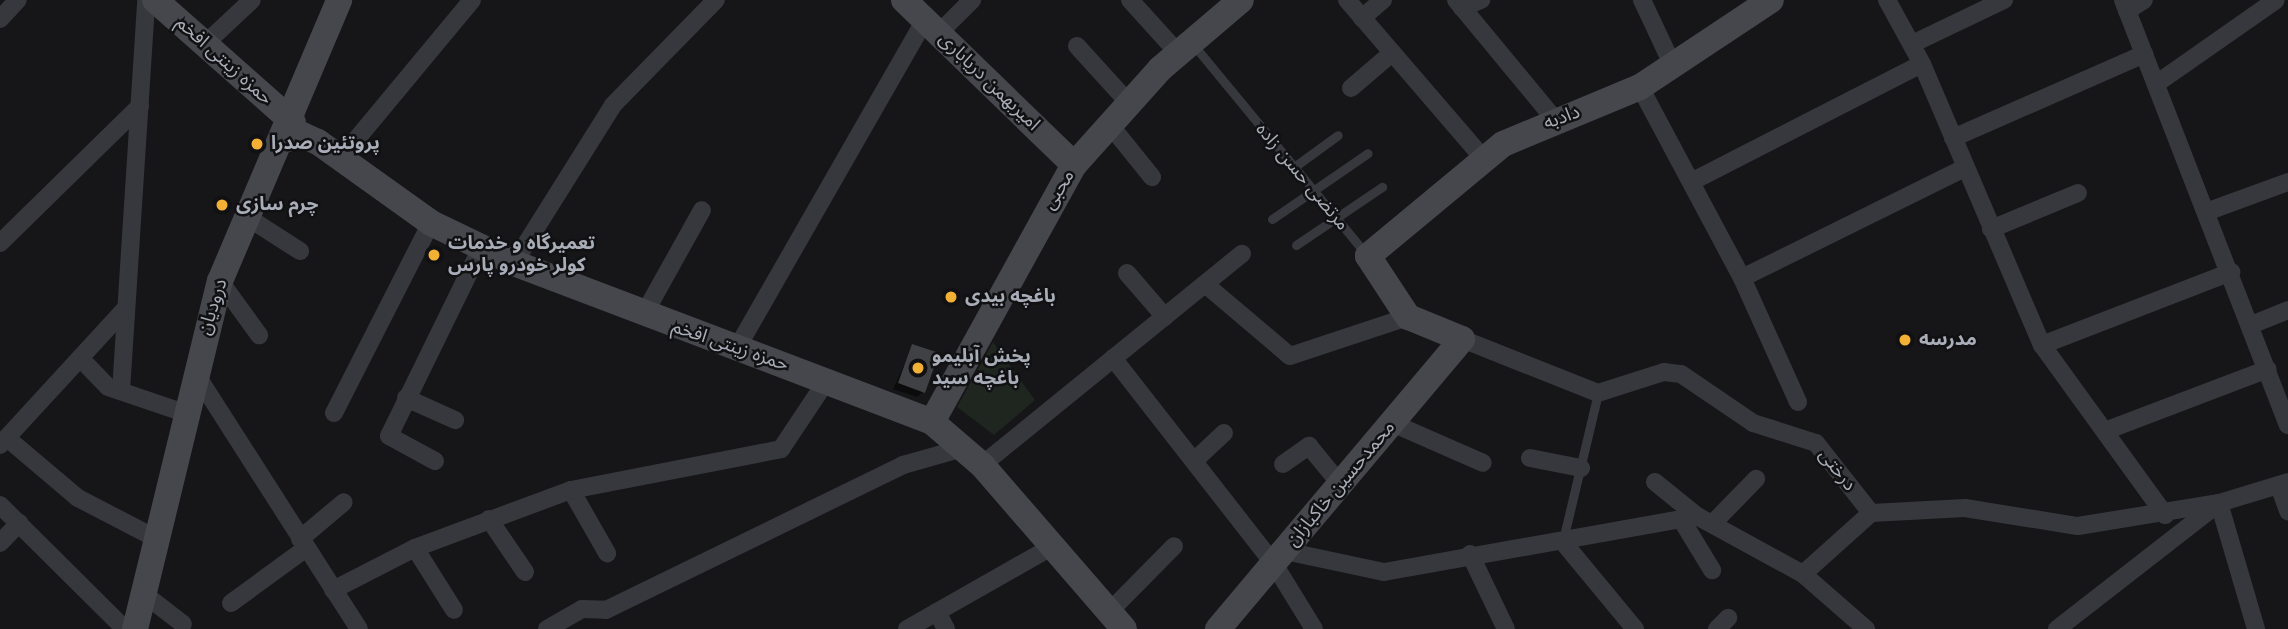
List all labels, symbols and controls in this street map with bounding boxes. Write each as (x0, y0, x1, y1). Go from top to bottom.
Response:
street label: حمزه زینتی افخم (171, 12, 277, 110)
street label: امیربهمن دریاباری (934, 28, 1044, 136)
street label: دادبه (1541, 101, 1583, 135)
street label: مرتضی حسن زاده (1250, 119, 1354, 235)
place label: پروتئین صدرا (271, 133, 380, 155)
marker: پروتئین صدرا (249, 136, 265, 152)
street label: محبی (1038, 166, 1080, 214)
place label: چرم سازی (236, 194, 319, 216)
marker: چرم سازی (214, 197, 230, 213)
place label: تعمیرگاه و خدمات کولر خودرو پارس (448, 233, 595, 277)
marker: تعمیرگاه و خدمات کولر خودرو پارس (426, 247, 442, 263)
street label: درودیان (193, 276, 233, 338)
place label: باغچه بیدی (965, 286, 1056, 308)
marker: باغچه بیدی (943, 289, 959, 305)
street label: حمزه زینتی افخم (669, 315, 791, 377)
place label: مدرسه (1919, 329, 1977, 351)
marker: مدرسه (1897, 332, 1913, 348)
place label: پخش آبلیمو باغچه سید (932, 346, 1031, 390)
marker: پخش آبلیمو باغچه سید (910, 360, 926, 376)
street label: محمدحسین خاکبازان (1282, 417, 1400, 551)
street label: درختی (1813, 444, 1861, 496)

